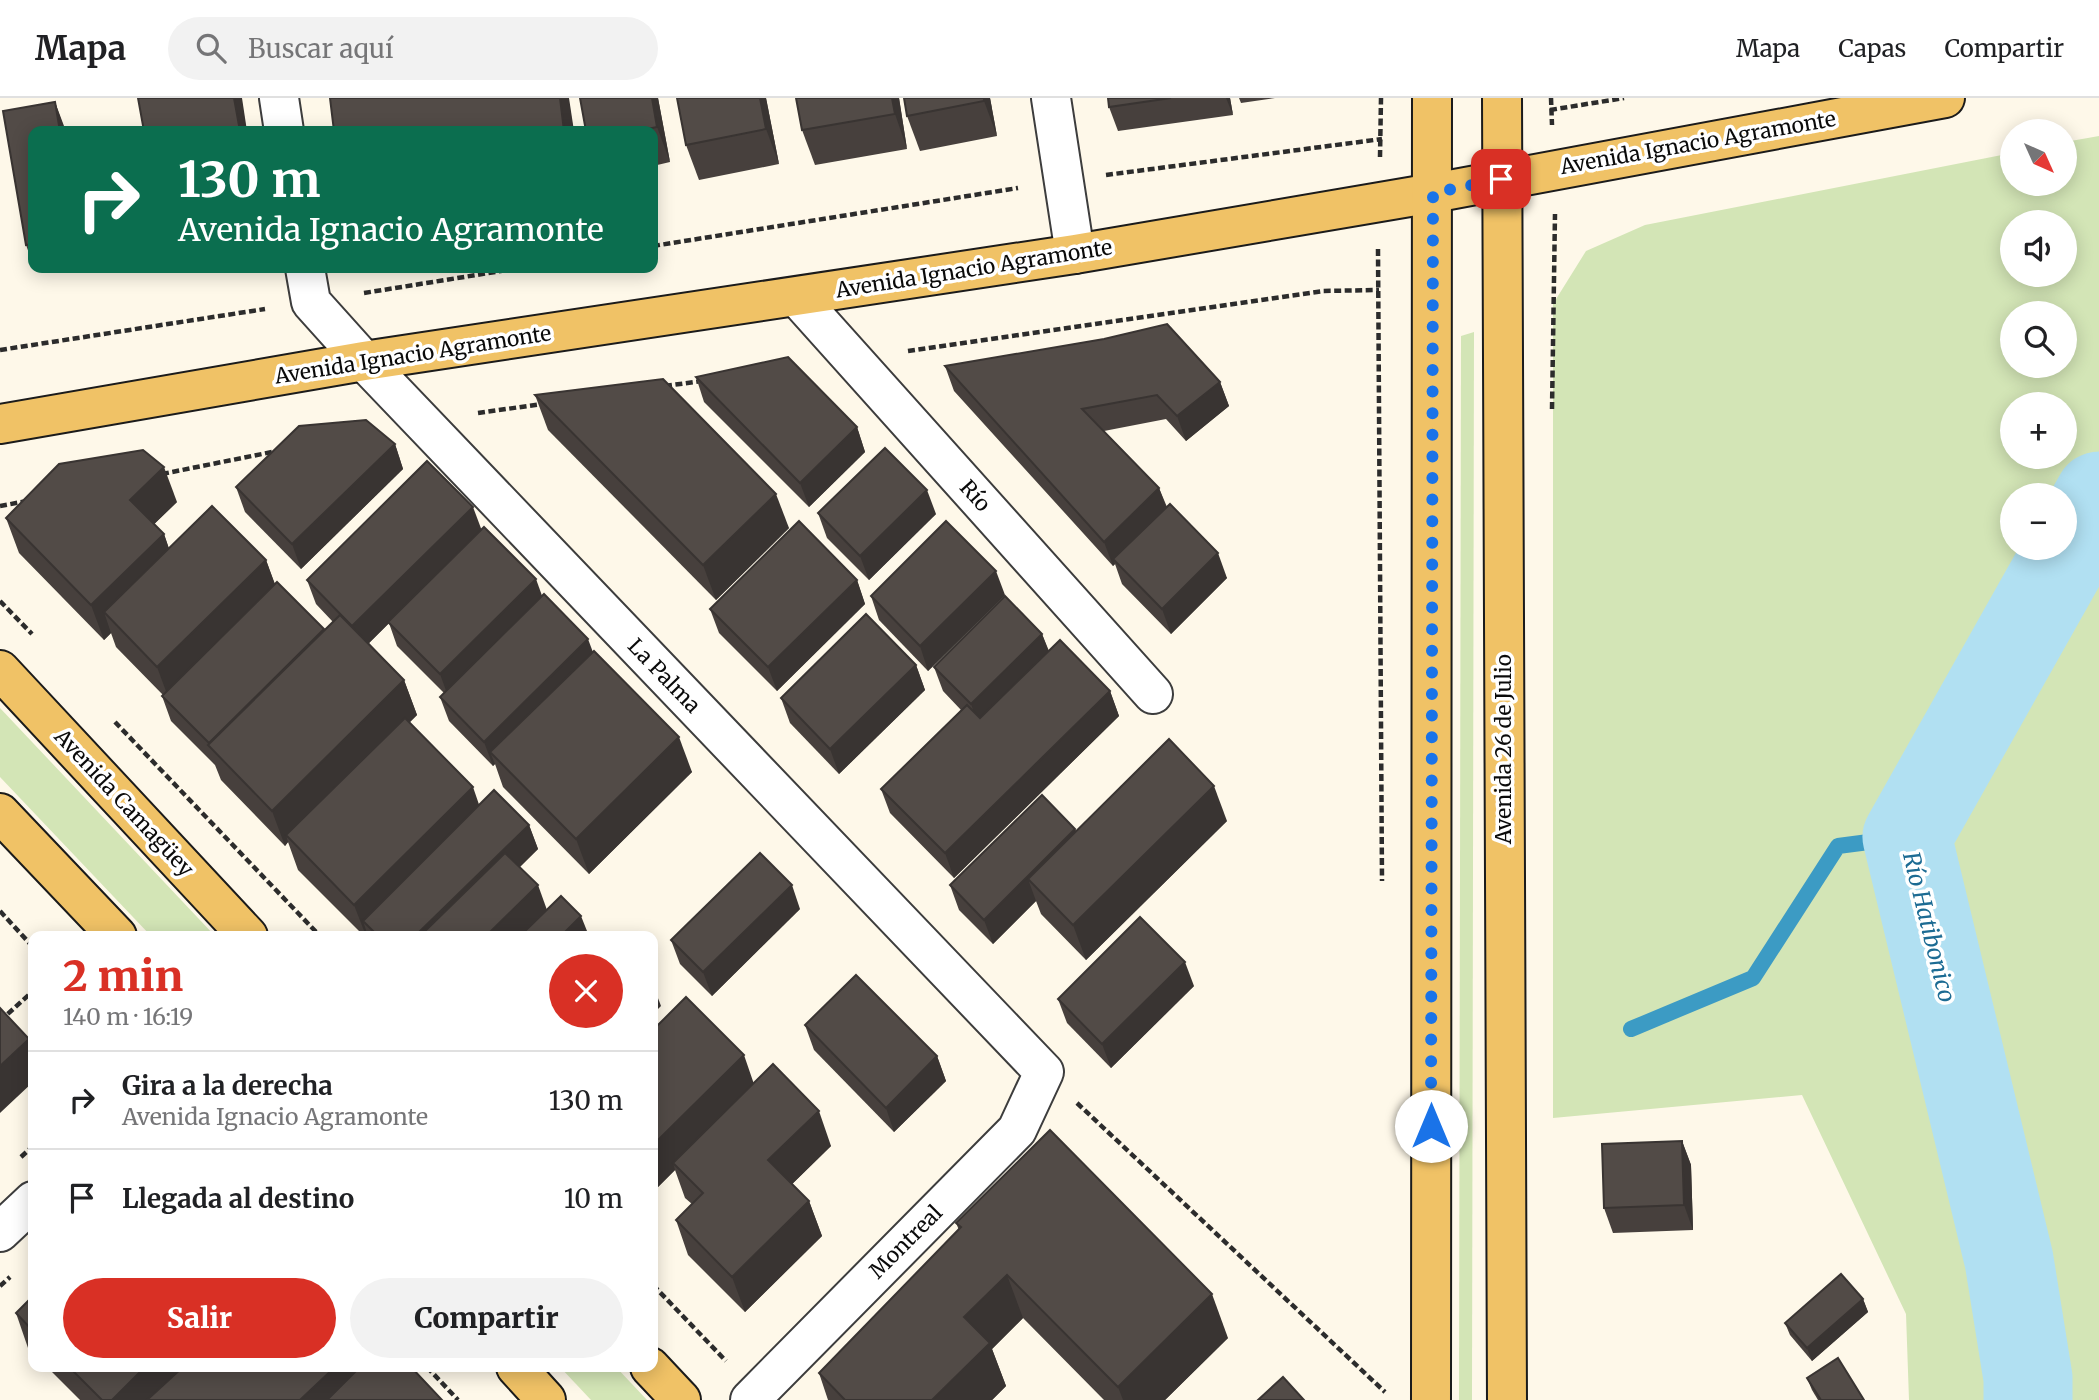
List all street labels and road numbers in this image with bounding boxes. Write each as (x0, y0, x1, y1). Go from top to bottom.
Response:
street label: Avenida Ignacio Agramonte (1557, 105, 1838, 180)
street label: Avenida Ignacio Agramonte (833, 233, 1114, 304)
street label: Avenida Ignacio Agramonte (272, 319, 553, 390)
street label: Río (954, 474, 997, 517)
street label: La Palma (622, 633, 706, 719)
street label: Avenida 26 de Julio (1490, 654, 1517, 845)
street label: Avenida Camagüey (48, 722, 200, 883)
street label: Montreal (863, 1199, 948, 1284)

